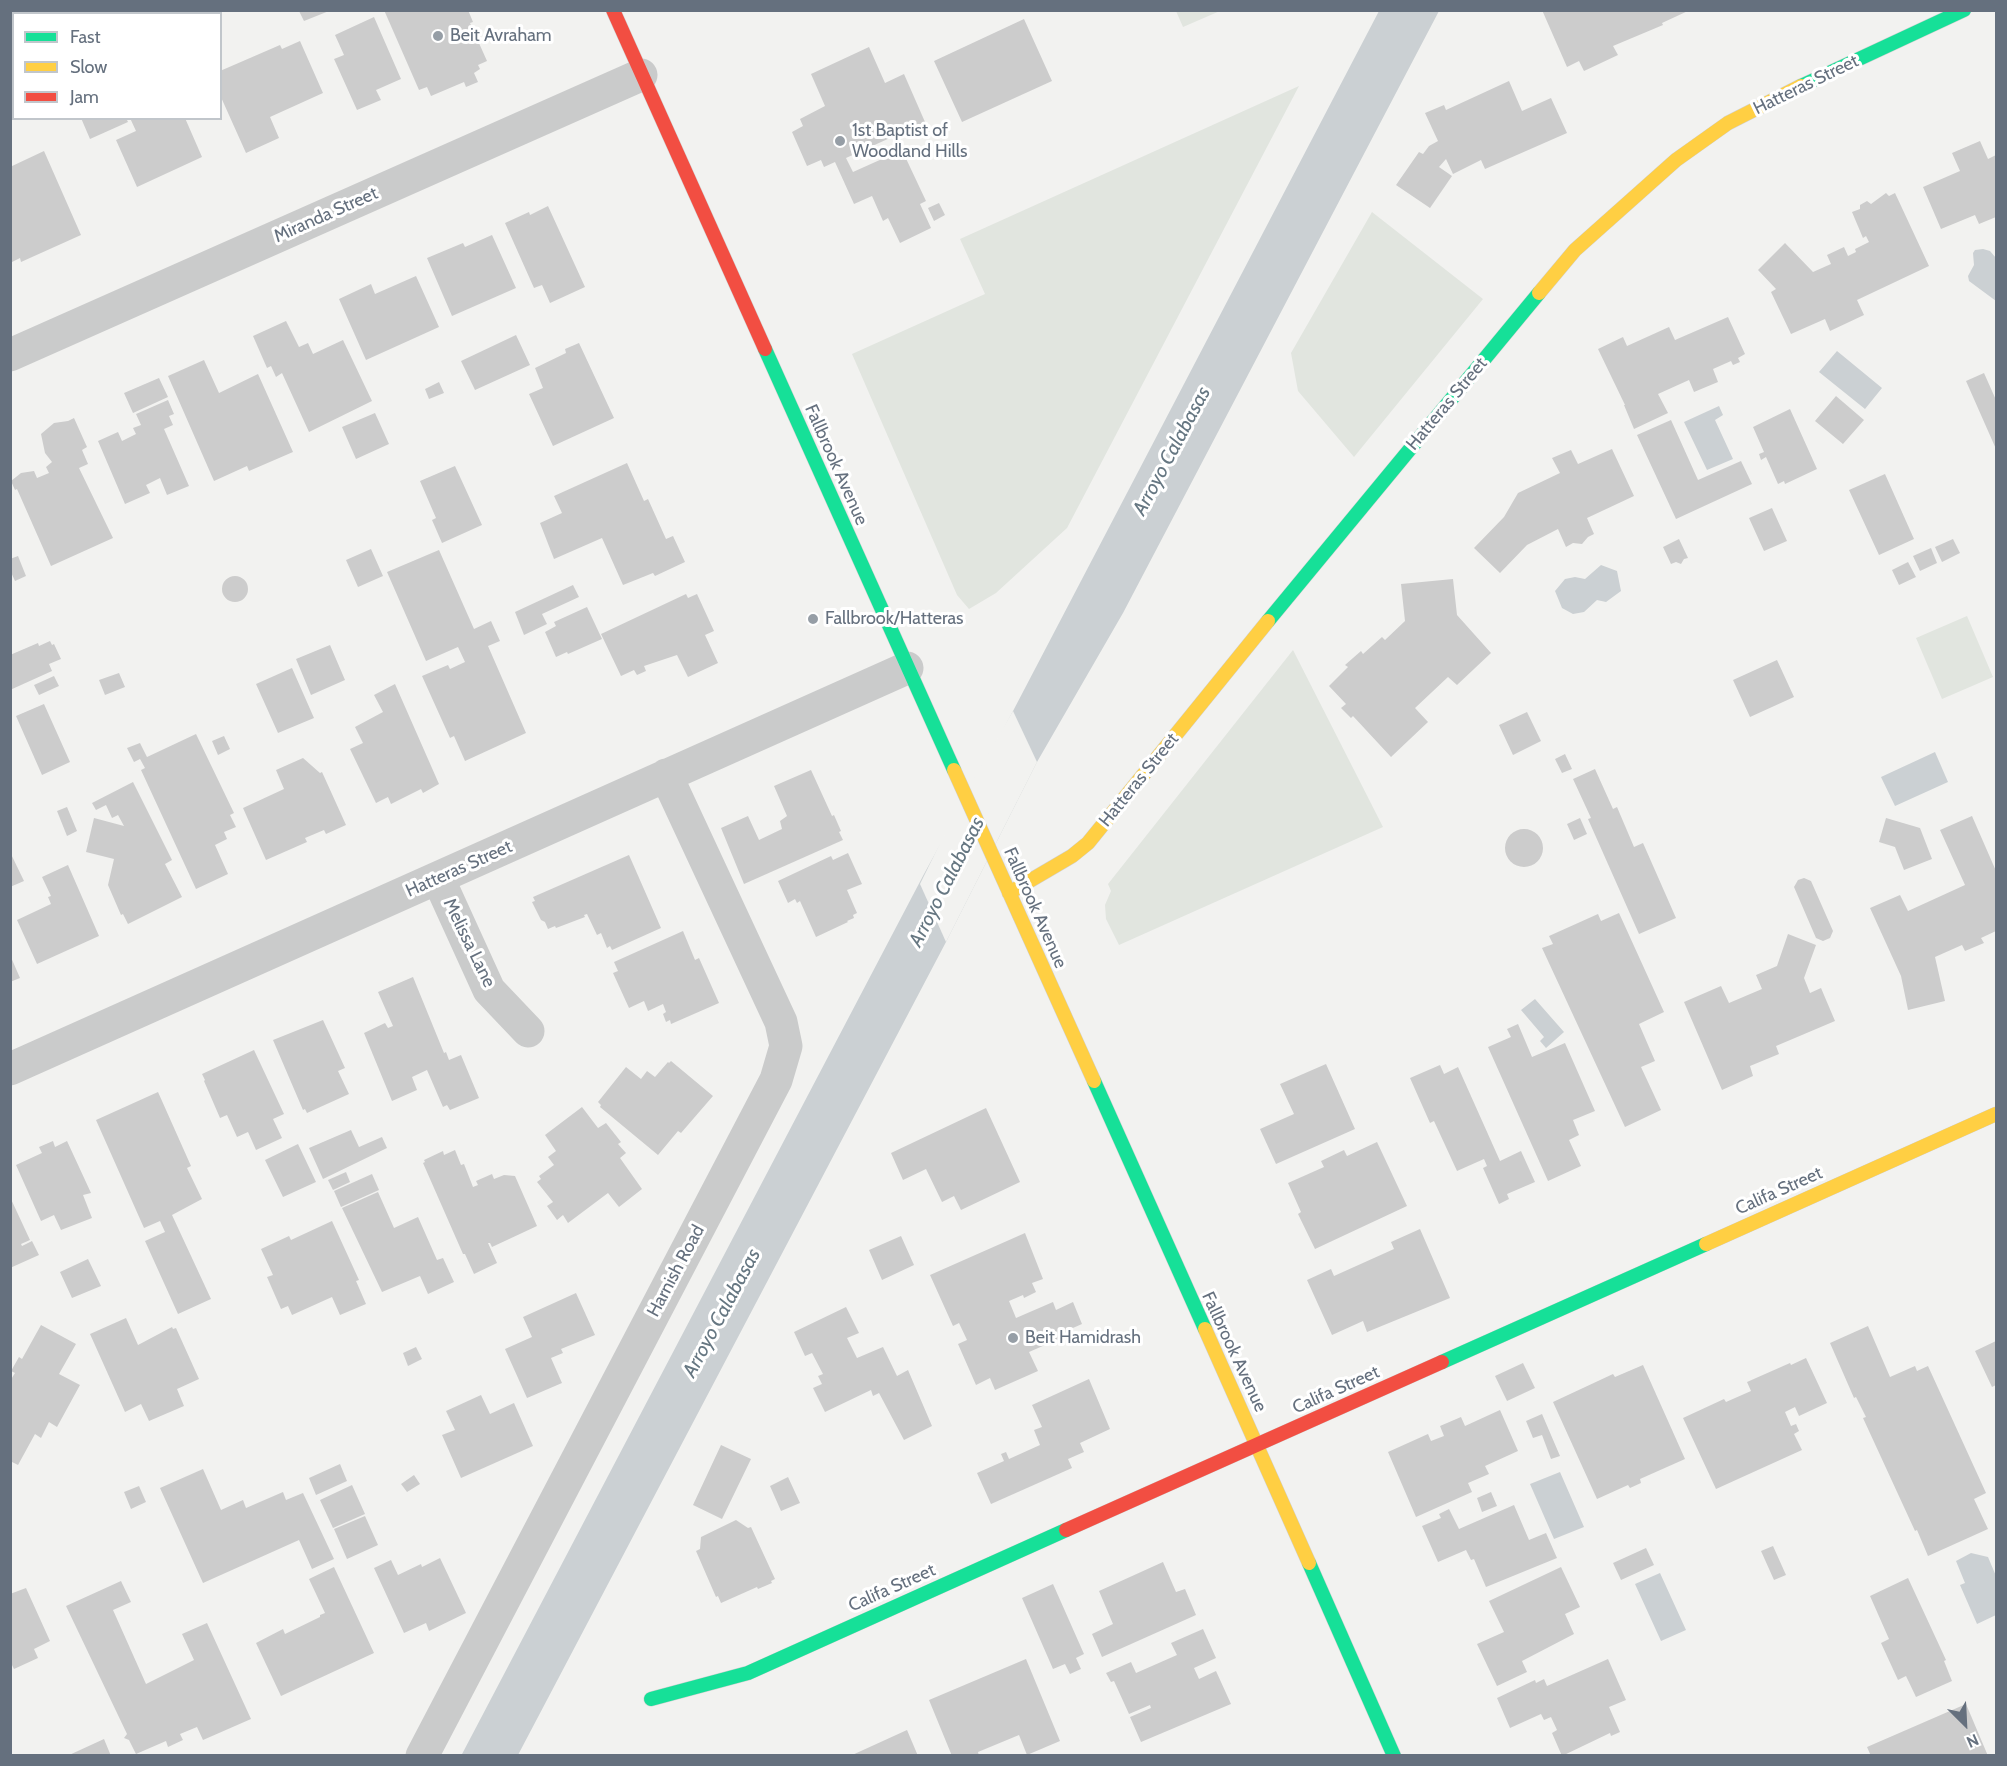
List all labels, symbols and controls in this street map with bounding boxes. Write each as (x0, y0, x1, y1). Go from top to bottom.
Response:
legend (12, 12, 222, 120)
place label: Beit Avraham (450, 25, 552, 47)
text: Fast (70, 26, 101, 48)
marker: Beit Avraham (431, 29, 445, 43)
street label: Hatteras Street (1750, 50, 1862, 120)
text: Slow (70, 56, 107, 78)
text: Jam (70, 86, 99, 108)
place label: 1st Baptist of Woodland Hills (852, 120, 967, 162)
marker: 1st Baptist of Woodland Hills (833, 134, 847, 148)
street label: Miranda Street (271, 182, 381, 248)
street label: Hatteras Street (1402, 353, 1492, 455)
water label: Arroyo Calabasas (1128, 383, 1216, 519)
street label: Fallbrook Avenue (800, 401, 872, 529)
place label: Fallbrook/Hatteras (825, 608, 964, 630)
marker: Fallbrook/Hatteras (806, 612, 820, 626)
street label: Hatteras Street (1095, 729, 1183, 831)
water label: Arroyo Calabasas (904, 813, 990, 951)
street label: Hatteras Street (402, 836, 516, 902)
street label: Fallbrook Avenue (999, 844, 1071, 972)
street label: Melissa Lane (438, 895, 500, 991)
street label: Califa Street (1732, 1162, 1826, 1220)
street label: Harnish Road (643, 1221, 709, 1321)
water label: Arroyo Calabasas (678, 1245, 766, 1381)
street label: Fallbrook Avenue (1197, 1289, 1271, 1415)
place label: Beit Hamidrash (1025, 1327, 1141, 1349)
marker: Beit Hamidrash (1006, 1331, 1020, 1345)
street label: Califa Street (1289, 1361, 1383, 1419)
street label: Califa Street (845, 1559, 939, 1617)
north arrow (1935, 1694, 1995, 1754)
text: N (1963, 1730, 1982, 1752)

